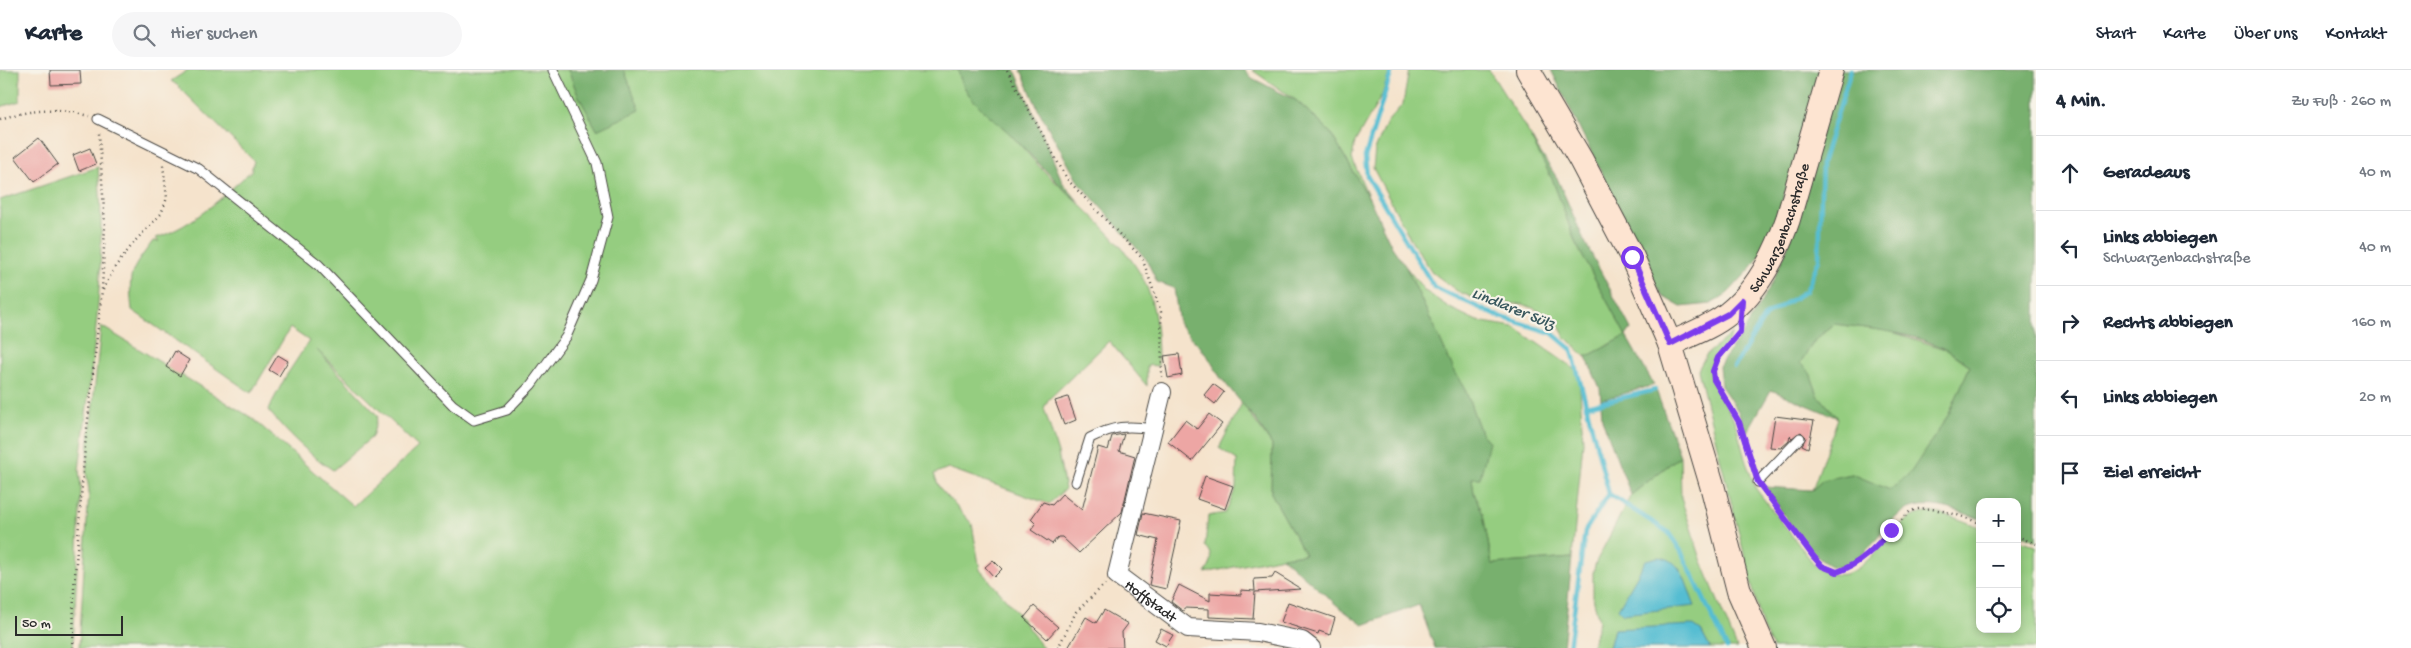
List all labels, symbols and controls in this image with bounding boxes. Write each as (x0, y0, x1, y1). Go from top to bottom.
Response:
search box (112, 12, 462, 57)
text: Karte (25, 20, 82, 49)
icon: search (130, 21, 158, 49)
text: Hier suchen (170, 23, 258, 46)
text: Start (2096, 24, 2135, 45)
text: Karte (2163, 24, 2206, 45)
text: Über uns (2234, 24, 2297, 45)
text: Kontakt (2325, 24, 2386, 45)
text: 4 Min. (2056, 90, 2107, 115)
text: Zu Fuß · 260 m (2291, 93, 2391, 112)
icon: ahead (2056, 159, 2084, 187)
street label: Schwarzenbachstraße (1746, 161, 1815, 297)
text: Geradeaus (2103, 162, 2189, 185)
text: 40 m (2359, 164, 2391, 183)
text: Links abbiegen (2103, 227, 2217, 250)
icon: left (2056, 234, 2084, 262)
text: 40 m (2359, 239, 2391, 258)
route start (1621, 246, 1644, 269)
text: Schwarzenbachstraße (2103, 250, 2251, 269)
water label: Lindlarer Sülz (1469, 285, 1558, 336)
icon: right (2056, 309, 2084, 337)
text: Rechts abbiegen (2103, 312, 2233, 335)
text: 160 m (2352, 314, 2391, 333)
icon: left (2056, 384, 2084, 412)
text: Links abbiegen (2103, 387, 2217, 410)
text: 20 m (2359, 389, 2391, 408)
icon: arrive (2056, 459, 2084, 487)
text: Ziel erreicht (2103, 462, 2200, 485)
map controls (1976, 498, 2021, 633)
button: + (1976, 498, 2021, 543)
route end (1880, 519, 1903, 542)
button: − (1976, 543, 2021, 588)
street label: Hoffstadt (1120, 577, 1181, 628)
button: locate (1976, 588, 2021, 633)
scale bar (15, 613, 122, 636)
text: 50 m (22, 616, 51, 633)

